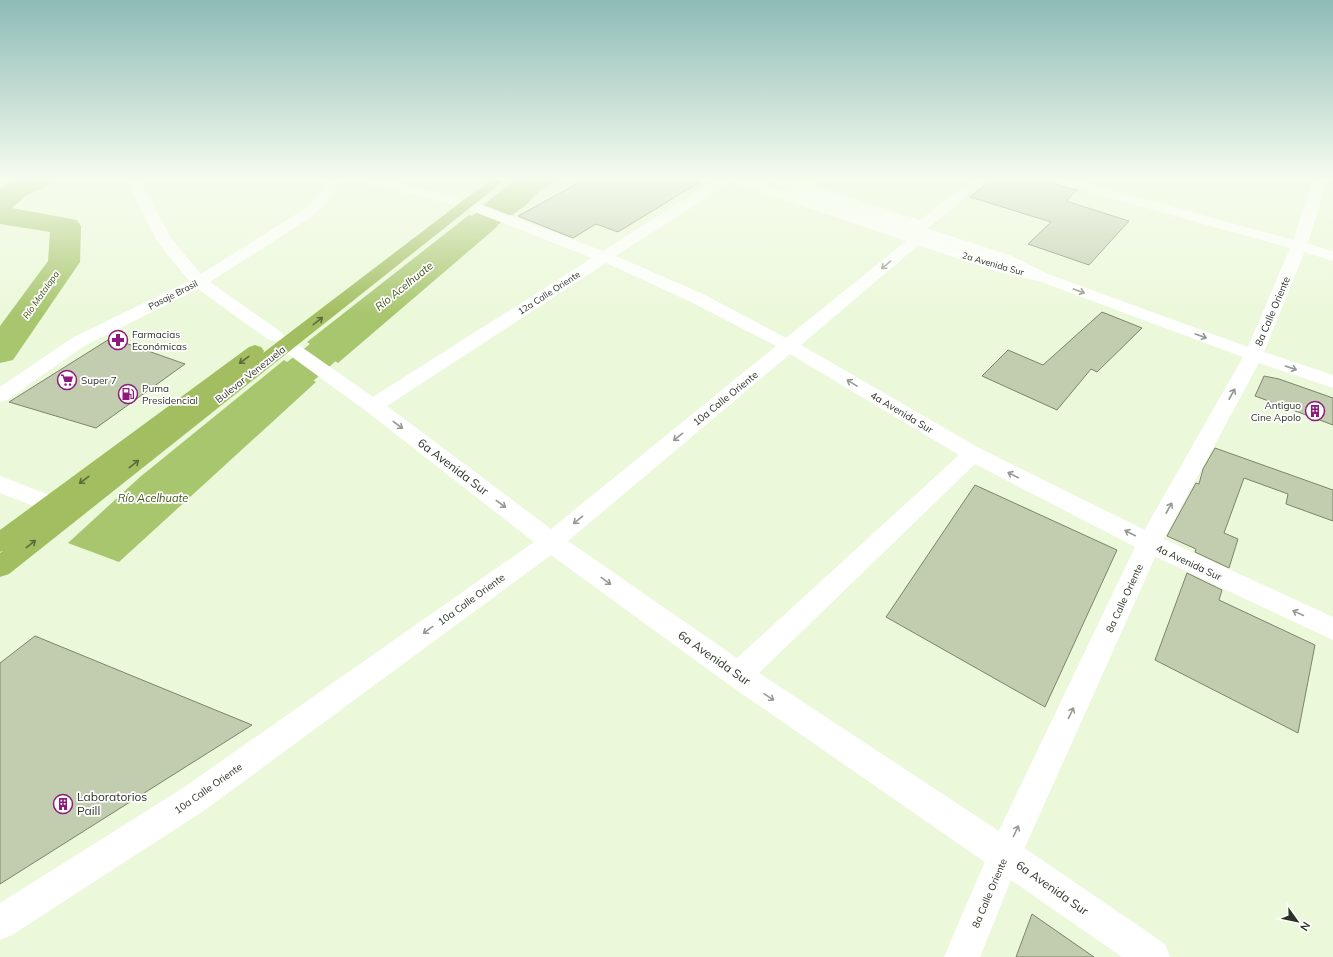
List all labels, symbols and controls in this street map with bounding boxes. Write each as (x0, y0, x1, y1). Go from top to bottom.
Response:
street label: 2a Avenida Sur (961, 249, 1026, 278)
water label: Río Acelhuate (372, 258, 436, 314)
one-way arrow (881, 261, 892, 270)
water label: Río Matalapa (20, 268, 61, 321)
street label: 12a Calle Oriente (516, 268, 582, 317)
street label: 8a Calle Oriente (1252, 275, 1293, 348)
street label: Pasaje Brasil (146, 277, 199, 312)
one-way arrow (1073, 287, 1085, 295)
one-way arrow (312, 317, 323, 325)
place label: Farmacias Económicas (132, 328, 187, 353)
pharmacy icon: Farmacias Económicas (107, 329, 129, 351)
one-way arrow (1195, 332, 1207, 340)
street label: Bulevar Venezuela (213, 343, 288, 406)
one-way arrow (238, 356, 249, 364)
one-way arrow (1284, 364, 1296, 372)
street label: 10a Calle Oriente (690, 368, 761, 429)
supermarket icon: Super 7 (56, 369, 78, 391)
place label: Super 7 (81, 374, 117, 387)
one-way arrow (846, 378, 858, 386)
place label: Puma Presidencial (142, 382, 198, 407)
fuel station icon: Puma Presidencial (117, 383, 139, 405)
one-way arrow (1229, 388, 1236, 400)
street label: 4a Avenida Sur (868, 389, 936, 436)
place label: Antiguo Cine Apolo (1251, 399, 1301, 424)
building icon: Antiguo Cine Apolo (1304, 400, 1326, 422)
one-way arrow (392, 421, 403, 429)
one-way arrow (673, 433, 684, 442)
street label: 6a Avenida Sur (415, 435, 492, 499)
one-way arrow (128, 460, 139, 468)
one-way arrow (1008, 471, 1020, 478)
one-way arrow (79, 476, 90, 485)
water label: Río Acelhuate (118, 491, 188, 505)
one-way arrow (496, 500, 507, 508)
one-way arrow (1165, 502, 1173, 514)
one-way arrow (572, 515, 583, 524)
one-way arrow (1124, 529, 1136, 536)
one-way arrow (25, 539, 36, 548)
street label: 4a Avenida Sur (1154, 542, 1224, 583)
street label: 8a Calle Oriente (1103, 562, 1146, 635)
street label: 10a Calle Oriente (435, 571, 507, 628)
one-way arrow (600, 577, 611, 585)
one-way arrow (1292, 609, 1304, 616)
one-way arrow (423, 626, 434, 634)
street label: 6a Avenida Sur (675, 627, 754, 688)
one-way arrow (763, 693, 774, 701)
one-way arrow (1067, 708, 1075, 720)
street label: 10a Calle Oriente (172, 760, 245, 817)
place label: Laboratorios Paill (77, 789, 147, 818)
building icon: Laboratorios Paill (52, 793, 74, 815)
one-way arrow (1013, 826, 1020, 838)
street label: 8a Calle Oriente (969, 857, 1010, 930)
street label: 6a Avenida Sur (1013, 857, 1092, 918)
north arrow (1277, 901, 1317, 941)
text: N (1297, 919, 1314, 934)

